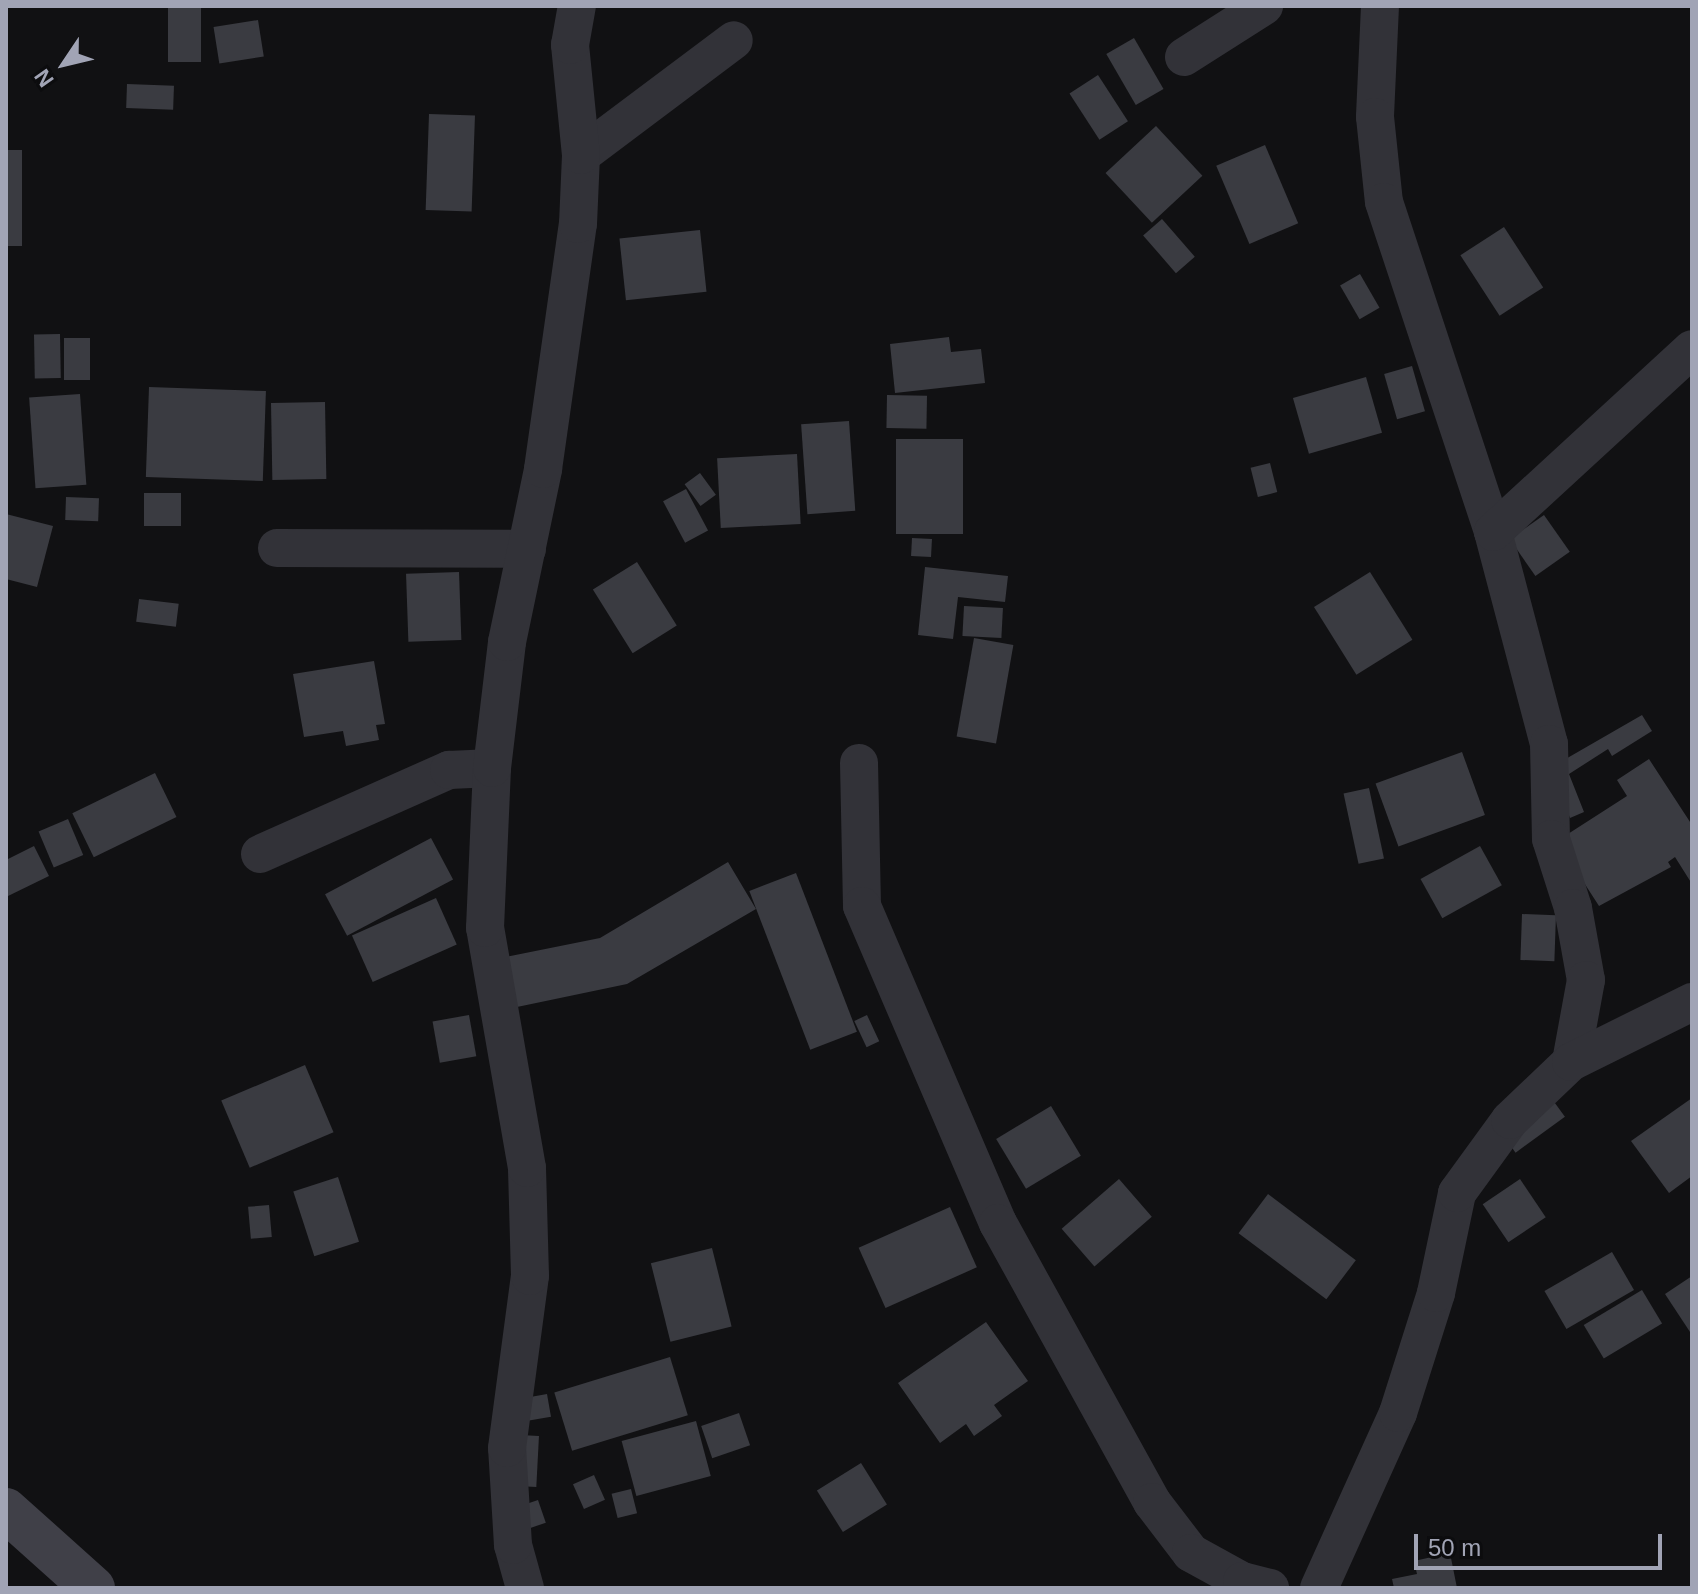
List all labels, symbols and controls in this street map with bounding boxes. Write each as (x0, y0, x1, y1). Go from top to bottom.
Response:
north arrow (24, 24, 104, 104)
text: N (29, 64, 59, 92)
scale bar (1418, 1518, 1666, 1568)
text: 50 m (1428, 1534, 1481, 1561)

